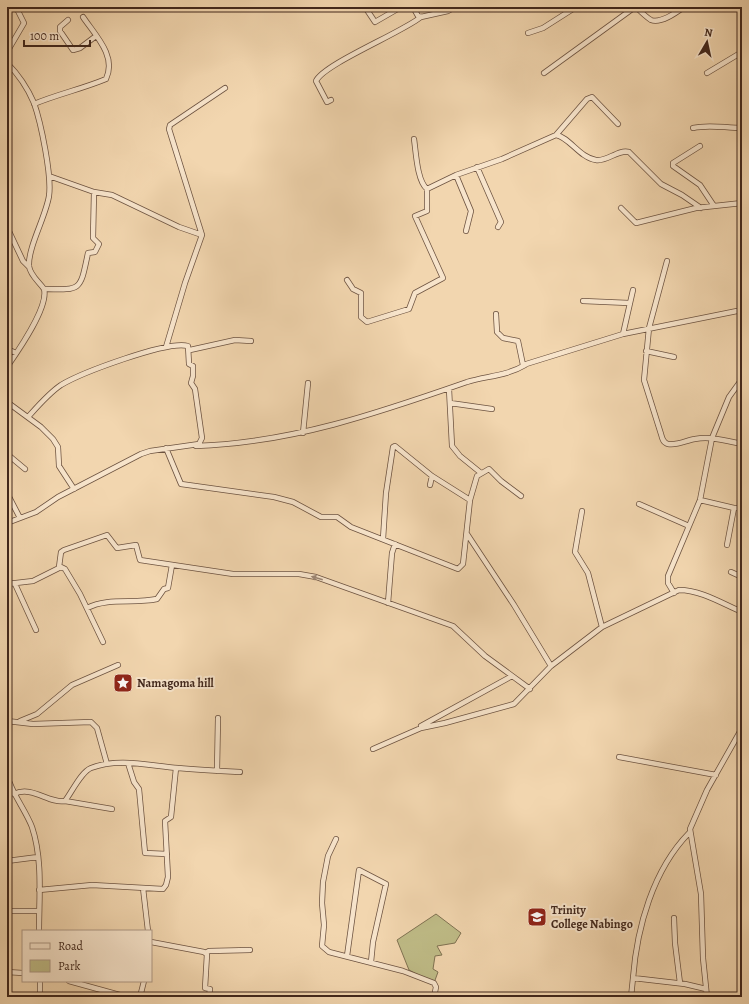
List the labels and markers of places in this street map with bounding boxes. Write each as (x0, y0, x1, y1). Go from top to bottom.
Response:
place icon: Namagoma hill (112, 672, 134, 694)
place label: Namagoma hill (137, 675, 215, 691)
place label: Trinity College Nabingo (551, 902, 633, 932)
school or university icon: Trinity College Nabingo (526, 906, 548, 928)

